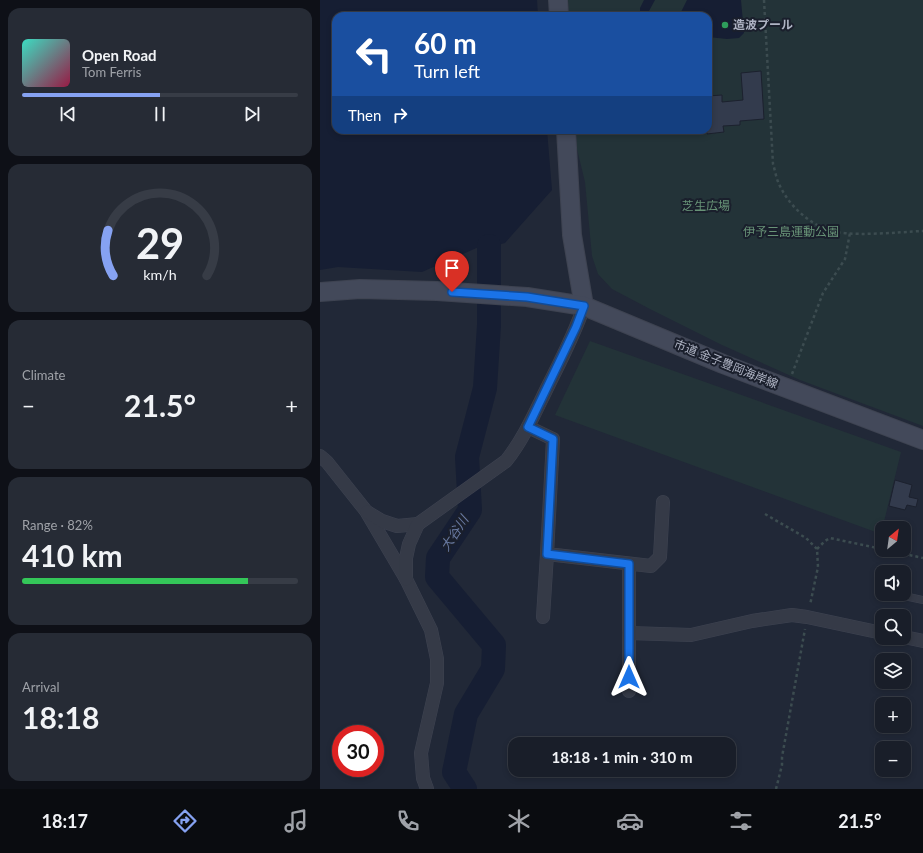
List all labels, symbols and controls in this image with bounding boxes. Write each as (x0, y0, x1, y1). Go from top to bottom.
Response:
place label: 造波プール (733, 17, 793, 32)
marker: 造波プール (720, 20, 730, 30)
text: 60 m (414, 26, 477, 60)
icon: left (348, 28, 400, 80)
text: Open Road (82, 46, 157, 64)
text: Turn left (414, 60, 480, 82)
text: Tom Ferris (82, 64, 141, 80)
icon: previous (57, 103, 79, 125)
icon: pause (149, 103, 171, 125)
icon: next (241, 103, 263, 125)
icon: right (389, 104, 411, 126)
text: Then (348, 106, 381, 124)
park label: 芝生広場 (682, 198, 730, 213)
text: 29 (136, 218, 184, 268)
park label: 伊予三島運動公園 (743, 224, 839, 239)
pin (435, 251, 469, 292)
icon: arrive (441, 257, 463, 279)
text: km/h (143, 266, 177, 283)
street label: 市道 金子豊岡海岸線 (672, 336, 780, 391)
text: Climate (22, 367, 65, 383)
text: 21.5° (124, 387, 196, 423)
text: − (22, 392, 35, 419)
text: + (285, 392, 298, 419)
water label: 大谷川 (437, 511, 472, 554)
text: Range · 82% (22, 517, 93, 533)
north arrow (875, 521, 911, 557)
map controls (875, 521, 911, 777)
text: 410 km (22, 537, 123, 573)
button: sound (875, 565, 911, 601)
button: search (875, 609, 911, 645)
button: layers (875, 653, 911, 689)
position arrow (608, 656, 650, 698)
text: Arrival (22, 679, 59, 695)
button: + (875, 697, 911, 733)
text: 18:18 (22, 699, 99, 735)
speed limit sign: 30 (332, 725, 384, 777)
button: − (875, 741, 911, 777)
text: 18:18 · 1 min · 310 m (552, 748, 692, 766)
icon: directions (171, 807, 199, 835)
icon: music (282, 807, 310, 835)
icon: phone (394, 807, 422, 835)
icon: climate (505, 807, 533, 835)
icon: car (616, 807, 644, 835)
icon: filters (727, 807, 755, 835)
text: 18:17 (42, 810, 88, 832)
text: 21.5° (838, 810, 881, 832)

